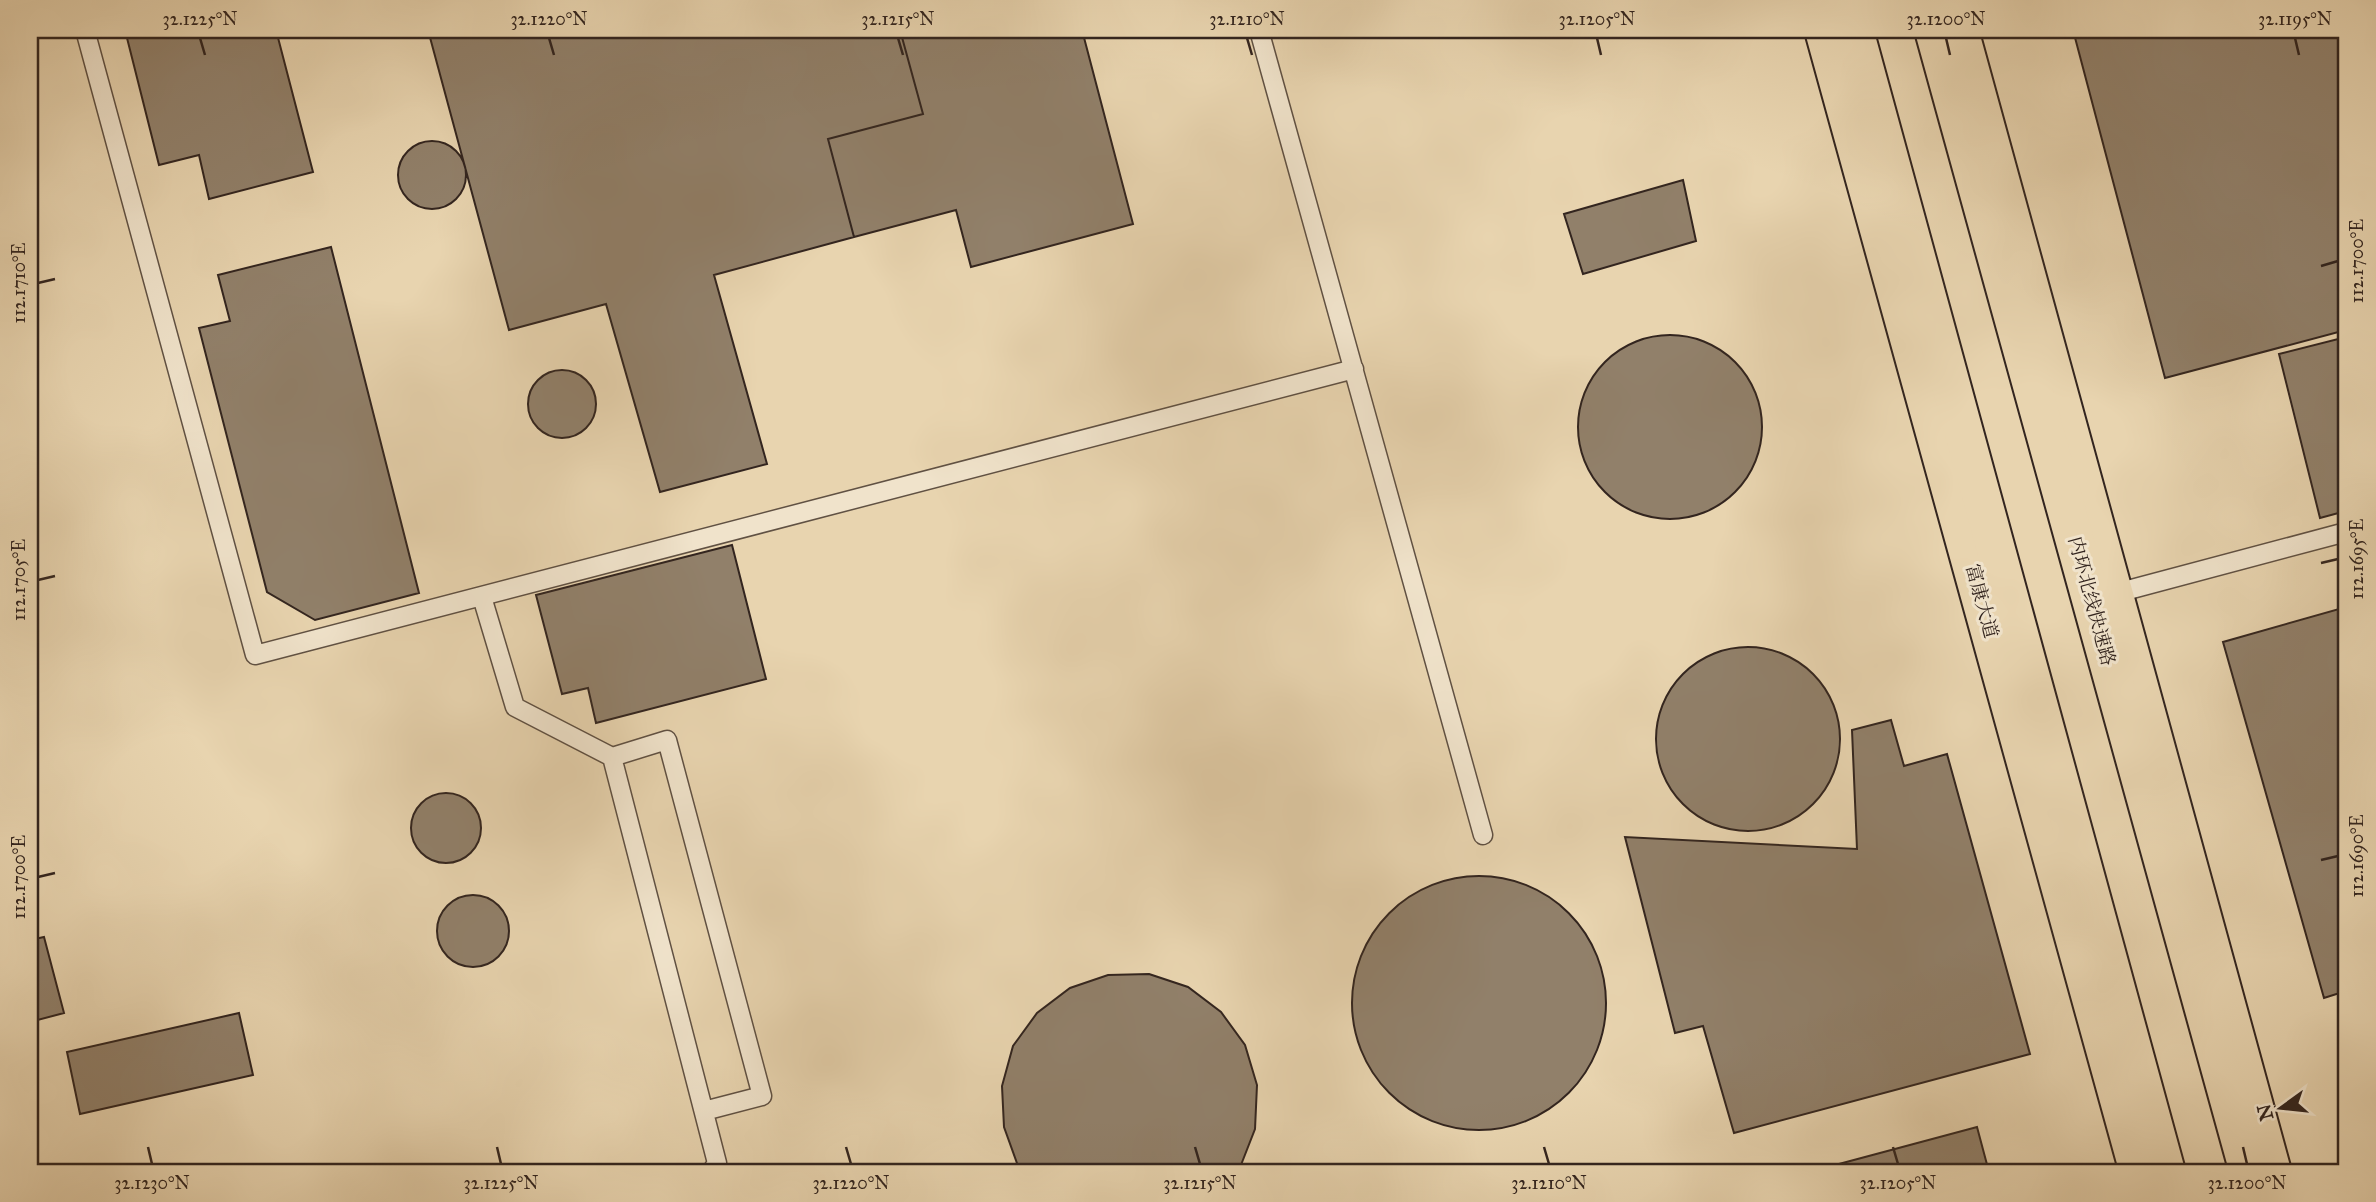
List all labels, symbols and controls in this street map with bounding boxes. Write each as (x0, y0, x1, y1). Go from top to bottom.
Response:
text: 32.1225°N (163, 8, 238, 30)
text: 32.1220°N (510, 8, 588, 30)
text: 32.1215°N (861, 8, 935, 30)
text: 32.1210°N (1209, 8, 1285, 30)
text: 32.1205°N (1559, 8, 1635, 30)
text: 32.1200°N (1907, 8, 1985, 30)
text: 32.1195°N (2258, 8, 2332, 30)
text: 112.1700°E (2346, 219, 2368, 303)
text: 112.1710°E (8, 242, 30, 323)
text: 112.1695°E (2346, 518, 2368, 599)
street label: 内环北线快速路 (2064, 534, 2120, 668)
text: 112.1705°E (8, 539, 30, 621)
street label: 富康大道 (1961, 561, 2003, 641)
text: 112.1690°E (2346, 814, 2368, 898)
text: 112.1700°E (8, 835, 30, 919)
north arrow (2246, 1072, 2316, 1142)
text: N (2252, 1102, 2278, 1123)
text: 32.1230°N (114, 1172, 190, 1194)
text: 32.1225°N (464, 1172, 539, 1194)
text: 32.1220°N (812, 1172, 890, 1194)
text: 32.1215°N (1163, 1172, 1237, 1194)
text: 32.1210°N (1511, 1172, 1587, 1194)
text: 32.1205°N (1860, 1172, 1936, 1194)
text: 32.1200°N (2208, 1172, 2286, 1194)

